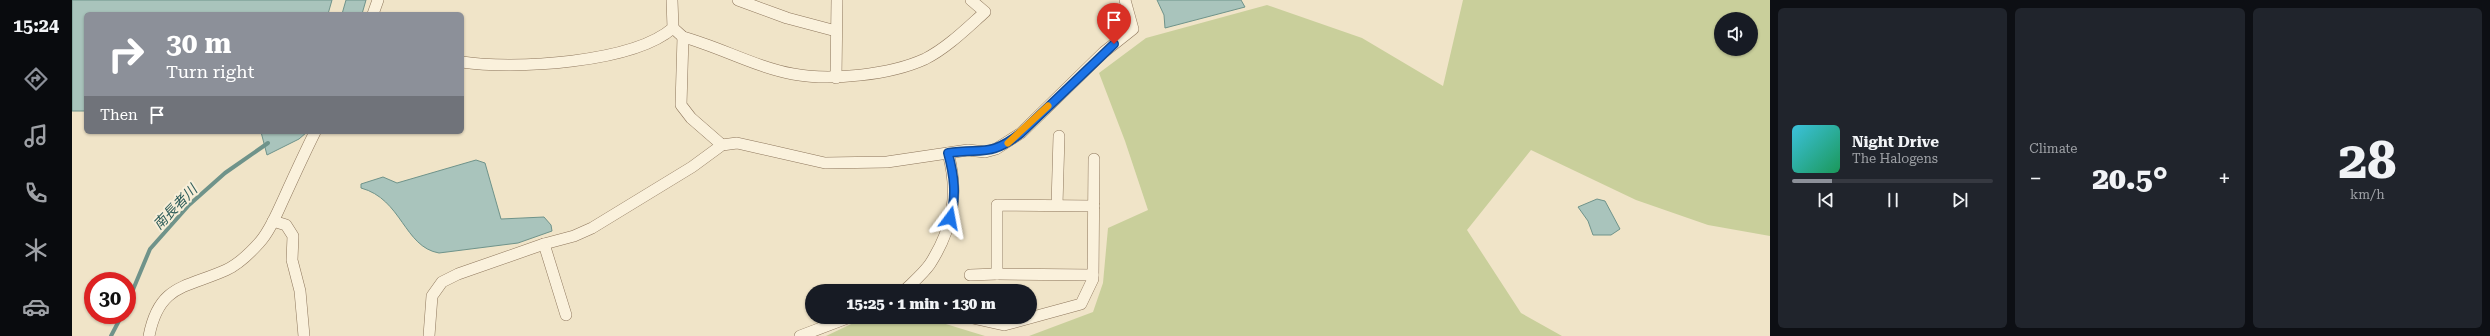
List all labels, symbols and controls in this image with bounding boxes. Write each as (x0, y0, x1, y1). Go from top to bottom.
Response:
pin (1097, 3, 1131, 44)
icon: arrive (1103, 9, 1125, 31)
map controls (1714, 12, 1758, 56)
button: sound (1714, 12, 1758, 56)
text: 15:24 (13, 15, 59, 36)
text: 30 m (166, 27, 231, 60)
icon: right (100, 28, 152, 80)
text: Turn right (166, 61, 254, 82)
icon: directions (22, 65, 50, 93)
icon: arrive (146, 104, 168, 126)
text: Then (100, 106, 138, 124)
icon: music (22, 122, 50, 150)
text: 28 (2338, 130, 2396, 191)
text: Night Drive (1852, 133, 1939, 151)
text: Climate (2029, 141, 2077, 156)
text: The Halogens (1852, 151, 1938, 166)
text: 20.5° (2092, 161, 2168, 196)
text: − (2029, 166, 2042, 191)
text: + (2218, 166, 2231, 191)
icon: phone (22, 179, 50, 207)
water label: 南長者川 (150, 180, 202, 233)
text: km/h (2350, 187, 2385, 202)
icon: previous (1815, 189, 1837, 211)
icon: pause (1882, 189, 1904, 211)
icon: next (1949, 189, 1971, 211)
position arrow (929, 197, 971, 239)
icon: climate (22, 236, 50, 264)
speed limit sign: 30 (84, 272, 136, 324)
icon: car (22, 293, 50, 321)
text: 15:25 · 1 min · 130 m (846, 295, 996, 313)

